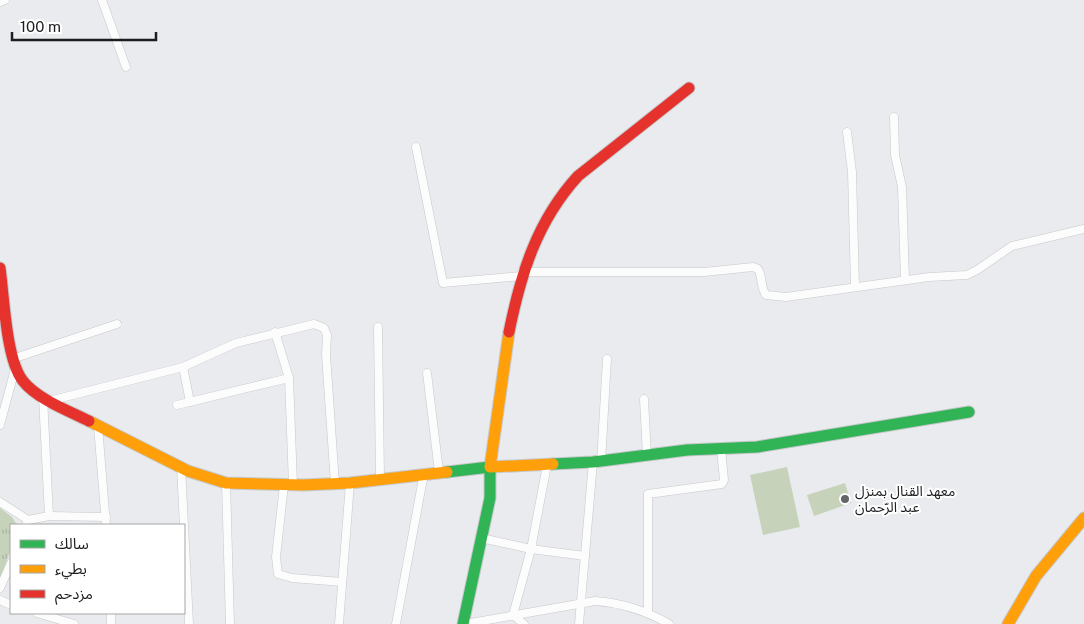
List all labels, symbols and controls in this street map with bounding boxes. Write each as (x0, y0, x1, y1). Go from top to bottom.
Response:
scale bar (12, 10, 156, 42)
text: 100 m (20, 18, 61, 35)
place label: معهد القنال بمنزل عبد الرّحمان (855, 483, 955, 516)
marker: معهد القنال بمنزل عبد الرّحمان (839, 493, 851, 505)
legend (10, 524, 185, 614)
text: سالك (55, 535, 89, 552)
text: بطيء (55, 560, 87, 580)
text: مزدحم (55, 585, 93, 605)

